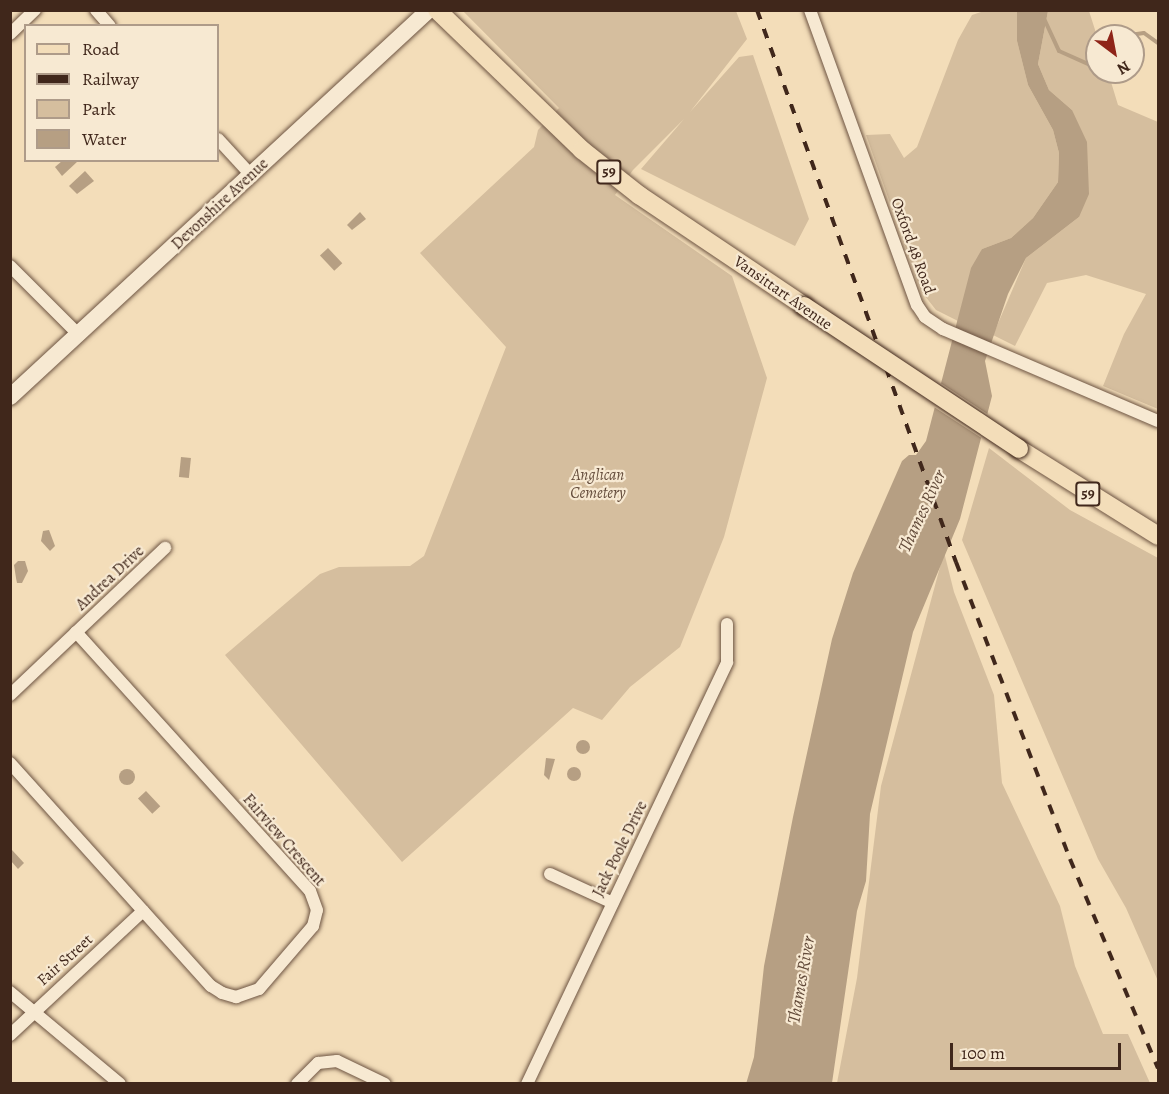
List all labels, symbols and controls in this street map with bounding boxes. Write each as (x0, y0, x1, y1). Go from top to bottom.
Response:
legend (24, 24, 219, 162)
north arrow (1085, 24, 1145, 84)
text: Road (82, 37, 119, 61)
text: N (1113, 55, 1134, 80)
text: Railway (82, 67, 139, 91)
text: Park (82, 97, 116, 121)
text: Water (82, 127, 127, 151)
street label: Devonshire Avenue (168, 154, 272, 254)
road number: 59 (596, 160, 622, 184)
street label: Oxford 48 Road (887, 195, 939, 297)
street label: Vansittart Avenue (730, 252, 836, 334)
park label: Anglican Cemetery (570, 465, 626, 503)
water label: Thames River (894, 466, 950, 556)
road number: 59 (1074, 482, 1102, 506)
street label: Andrea Drive (72, 542, 148, 614)
street label: Fairview Crescent (239, 790, 329, 890)
street label: Jack Poole Drive (589, 798, 651, 900)
street label: Fair Street (33, 930, 97, 990)
water label: Thames River (783, 935, 819, 1025)
scale bar (953, 1031, 1124, 1069)
text: 100 m (961, 1041, 1005, 1065)

